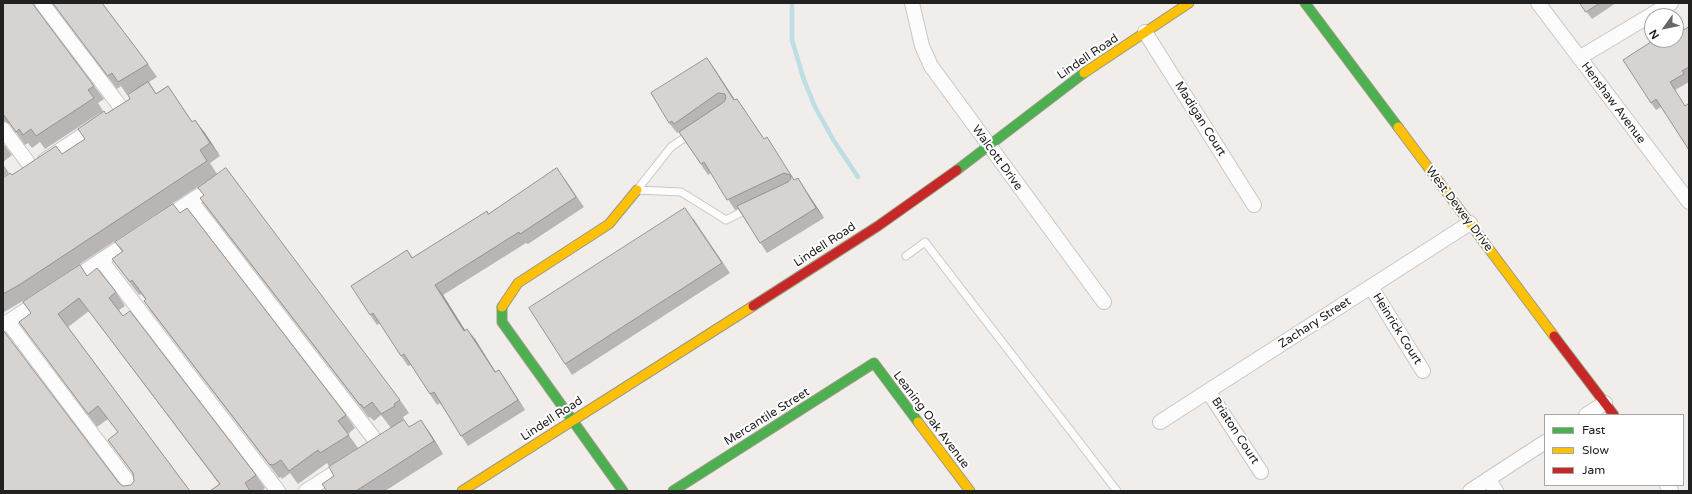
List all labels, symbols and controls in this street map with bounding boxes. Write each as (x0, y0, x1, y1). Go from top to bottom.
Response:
north arrow (1644, 8, 1684, 48)
text: N (1646, 27, 1662, 42)
street label: Lindell Road (1055, 31, 1121, 83)
street label: Henshaw Avenue (1578, 59, 1648, 147)
street label: Madigan Court (1171, 79, 1229, 159)
street label: Walcott Drive (969, 123, 1025, 193)
street label: West Dewey Drive (1422, 164, 1496, 254)
street label: Lindell Road (791, 220, 859, 270)
street label: Heinrick Court (1369, 291, 1425, 367)
street label: Zachary Street (1276, 294, 1354, 352)
street label: Leaning Oak Avenue (890, 369, 972, 471)
street label: Mercantile Street (722, 385, 812, 449)
street label: Lindell Road (518, 394, 586, 444)
street label: Briaton Court (1208, 395, 1262, 467)
legend (1544, 414, 1684, 486)
text: Fast (1582, 423, 1605, 437)
text: Slow (1582, 443, 1609, 457)
text: Jam (1582, 463, 1605, 477)

